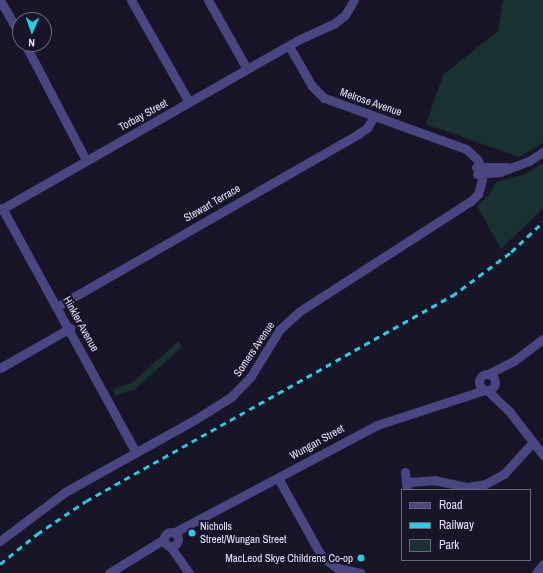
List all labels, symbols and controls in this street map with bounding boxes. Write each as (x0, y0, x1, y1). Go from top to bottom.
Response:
north arrow (12, 12, 52, 52)
text: N (28, 36, 35, 50)
street label: Melrose Avenue (338, 85, 404, 119)
street label: Torbay Street (116, 96, 170, 134)
street label: Stewart Terrace (181, 181, 243, 225)
street label: Hinkler Avenue (60, 294, 102, 354)
street label: Somers Avenue (231, 319, 277, 379)
street label: Wungan Street (288, 422, 346, 462)
legend (401, 489, 531, 561)
text: Road (439, 497, 463, 513)
text: Railway (439, 517, 474, 533)
place label: Nicholls Street/Wungan Street (200, 520, 287, 546)
marker: Nicholls Street/Wungan Street (187, 528, 197, 538)
text: Park (439, 537, 459, 553)
place label: MacLeod Skye Childrens Co-op (225, 551, 353, 565)
marker: MacLeod Skye Childrens Co-op (356, 553, 366, 563)

